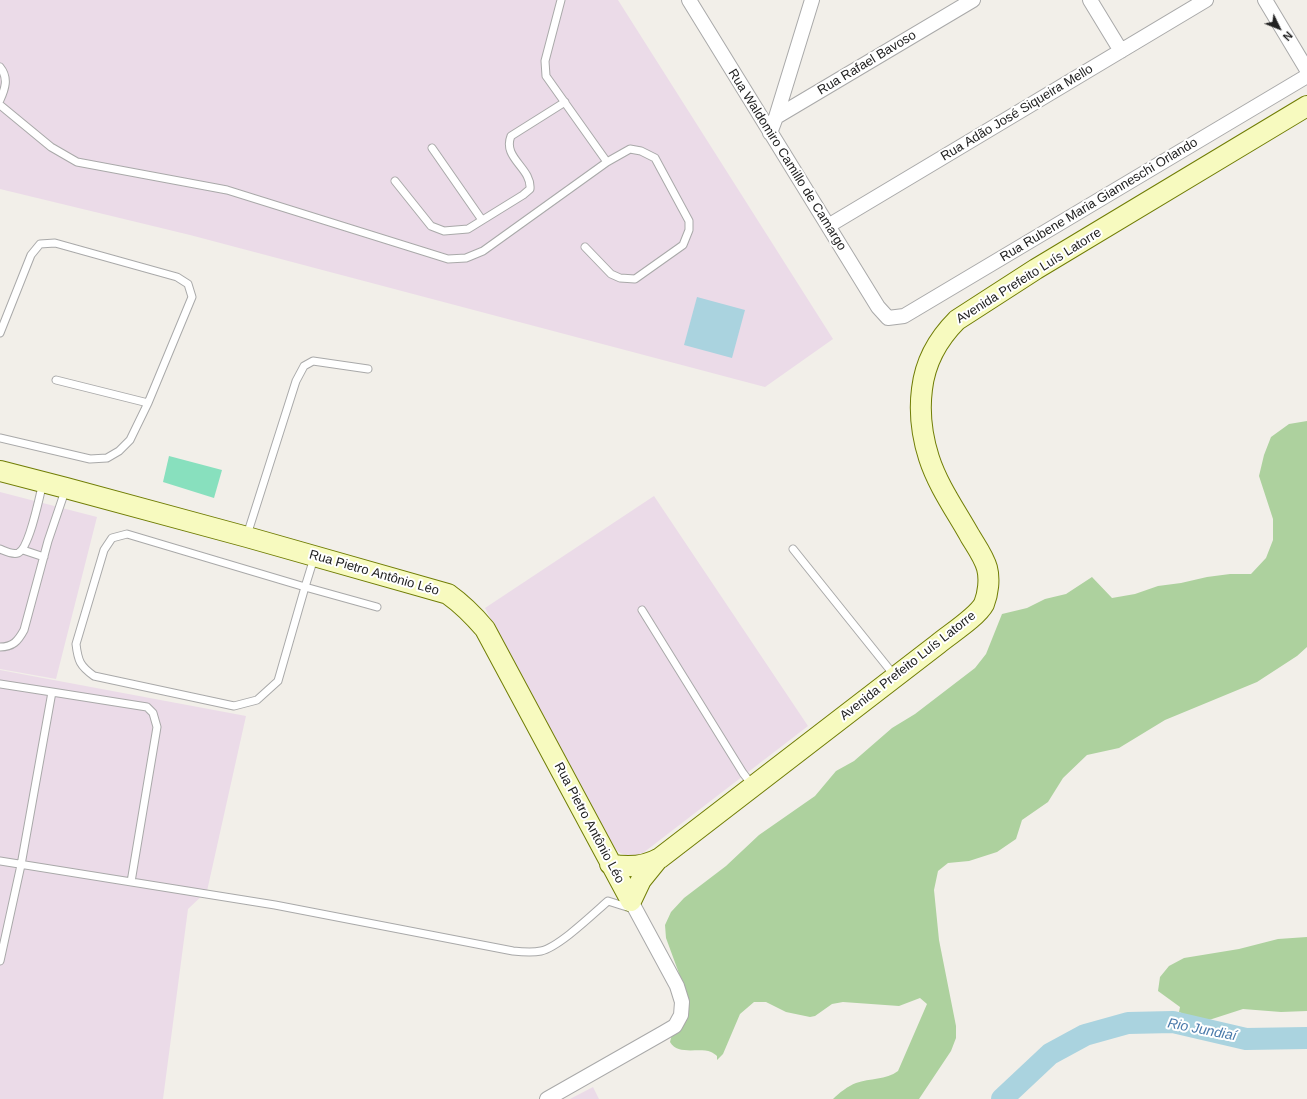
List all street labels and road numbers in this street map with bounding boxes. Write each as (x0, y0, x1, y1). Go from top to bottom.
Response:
street label: Rua Rafael Bavoso (815, 27, 919, 99)
street label: Rua Adão José Siqueira Mello (938, 61, 1096, 165)
street label: Rua Waldomiro Camillo de Camargo (724, 66, 850, 254)
street label: Rua Rubene Maria Gianneschi Orlando (997, 135, 1201, 265)
street label: Avenida Prefeito Luís Latorre (954, 225, 1104, 327)
street label: Rua Pietro Antônio Léo (307, 547, 441, 599)
street label: Avenida Prefeito Luís Latorre (837, 608, 979, 724)
street label: Rua Pietro Antônio Léo (551, 760, 627, 886)

